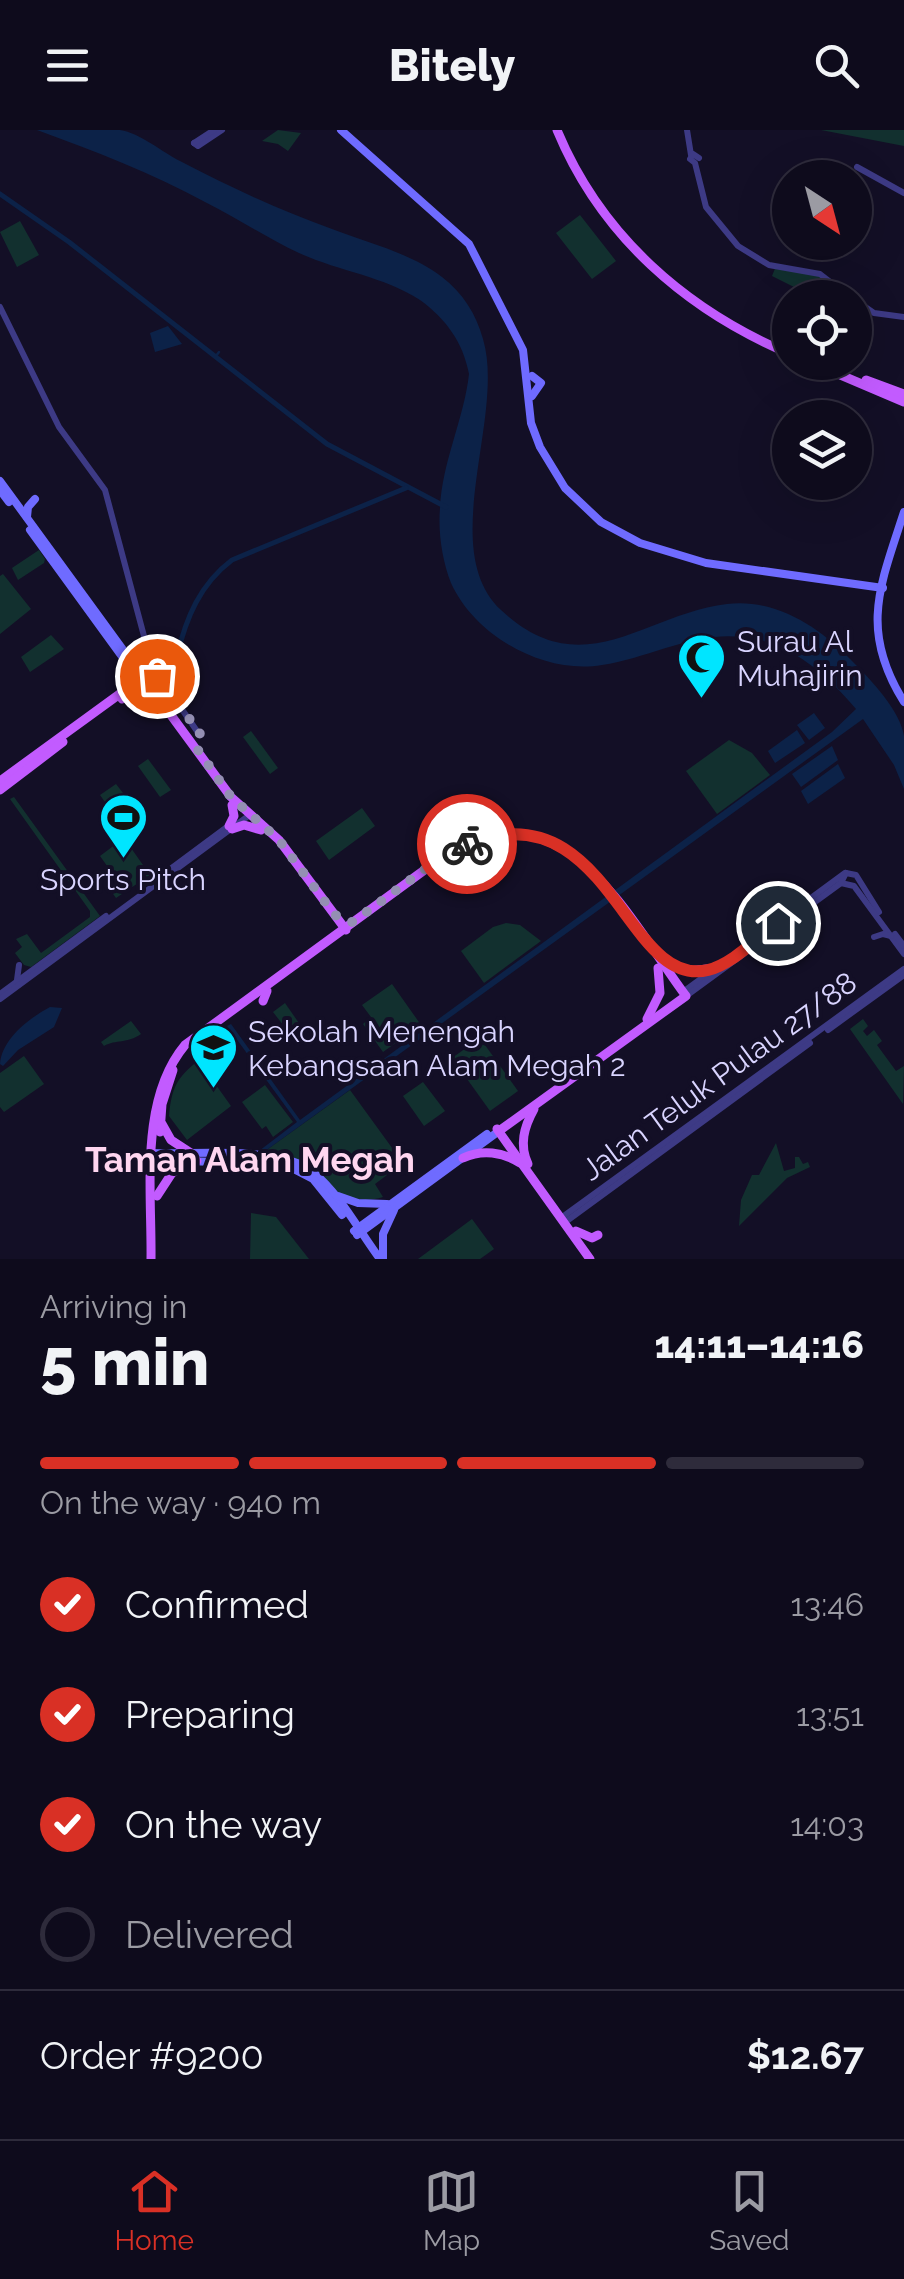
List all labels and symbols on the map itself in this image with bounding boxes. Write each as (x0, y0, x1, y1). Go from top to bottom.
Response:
north arrow (772, 160, 872, 260)
place label: Surau Al Muhajirin (737, 624, 863, 693)
mosque icon: Surau Al Muhajirin (676, 632, 728, 700)
pin (115, 634, 200, 719)
sports icon: Sports Pitch (97, 792, 149, 860)
courier (417, 794, 517, 894)
place label: Sports Pitch (40, 862, 206, 897)
pin (736, 881, 821, 966)
street label: Jalan Teluk Pulau 27/88 (575, 964, 863, 1188)
place label: Sekolah Menengah Kebangsaan Alam Megah 2 (248, 1014, 626, 1083)
school or university icon: Sekolah Menengah Kebangsaan Alam Megah 2 (187, 1022, 239, 1090)
district label: Taman Alam Megah (85, 1139, 415, 1180)

